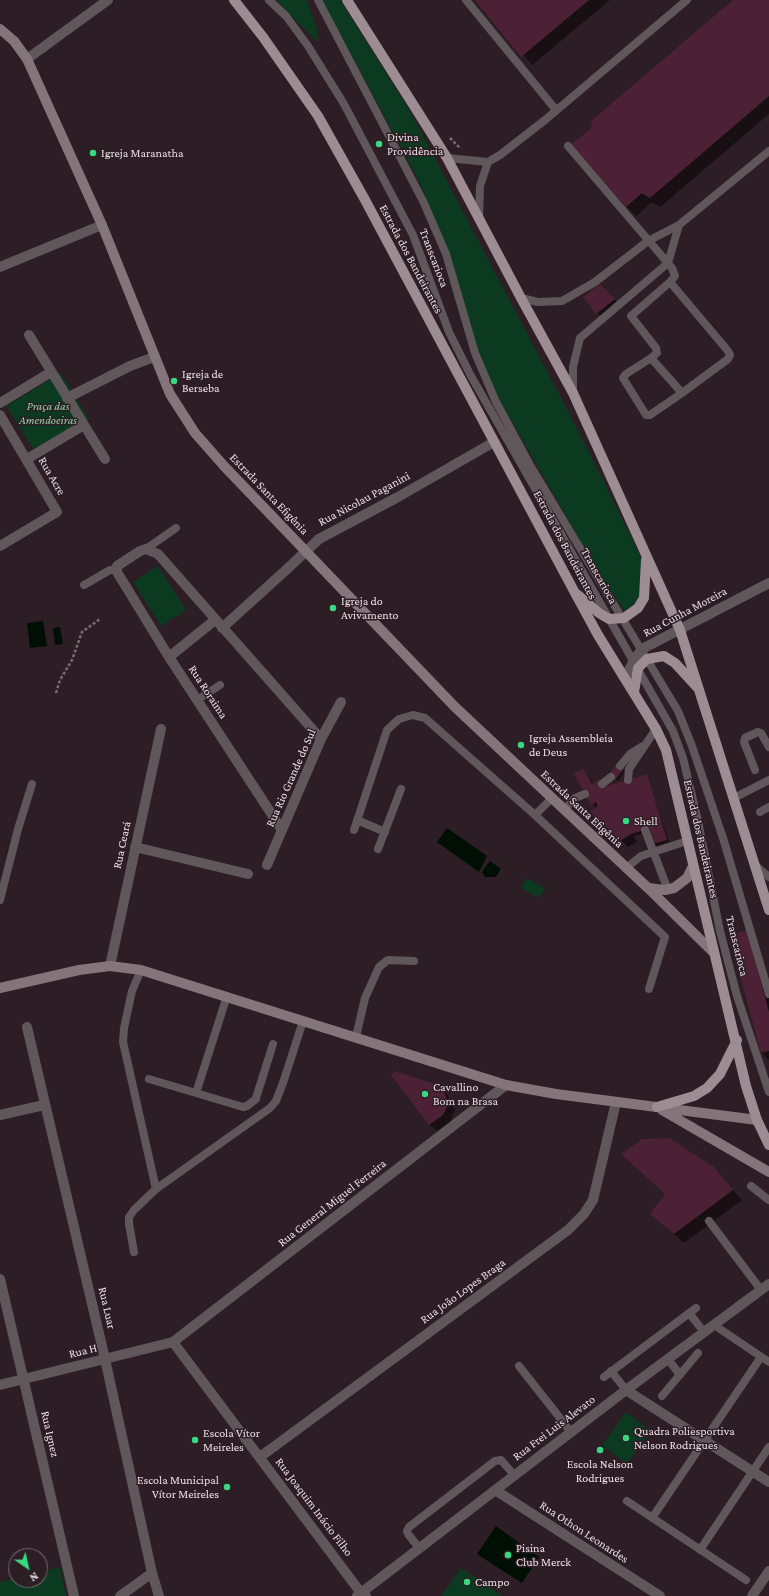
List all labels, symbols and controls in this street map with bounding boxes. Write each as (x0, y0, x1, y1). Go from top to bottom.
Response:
place label: Divina Providência (387, 130, 443, 158)
marker: Divina Providência (374, 139, 384, 149)
place label: Igreja Maranatha (101, 146, 184, 160)
marker: Igreja Maranatha (88, 148, 98, 158)
street label: Estrada dos Bandeirantes (376, 202, 446, 316)
street label: Transcarioca (416, 227, 452, 289)
place label: Igreja de Berseba (182, 367, 223, 395)
marker: Igreja de Berseba (169, 376, 179, 386)
park label: Praça das Amendoeiras (19, 399, 77, 427)
street label: Estrada Santa Efigênia (227, 450, 311, 538)
street label: Rua Acre (35, 454, 69, 498)
street label: Rua Nicolau Paganini (316, 469, 412, 529)
street label: Estrada dos Bandeirantes (530, 488, 600, 602)
street label: Transcarioca (578, 546, 620, 606)
street label: Rua Cunha Moreira (641, 584, 729, 640)
place label: Igreja do Avivamento (341, 594, 398, 622)
marker: Igreja do Avivamento (328, 603, 338, 613)
street label: Rua Roraima (185, 662, 231, 722)
street label: Rua Rio Grande do Sul (263, 727, 319, 829)
place label: Igreja Assembleia de Deus (529, 731, 613, 759)
marker: Igreja Assembleia de Deus (516, 740, 526, 750)
street label: Estrada Santa Efigênia (538, 767, 626, 851)
street label: Estrada dos Bandeirantes (680, 778, 722, 900)
place label: Shell (634, 814, 658, 828)
marker: Shell (621, 816, 631, 826)
street label: Rua Ceará (110, 820, 134, 870)
street label: Transcarioca (723, 914, 751, 978)
place label: Cavallino Bom na Brasa (433, 1080, 498, 1108)
marker: Cavallino Bom na Brasa (420, 1089, 430, 1099)
street label: Rua General Miguel Ferreira (275, 1156, 389, 1250)
street label: Rua João Lopes Braga (418, 1255, 508, 1327)
street label: Rua Luar (95, 1286, 119, 1330)
street label: Rua H (67, 1341, 99, 1361)
street label: Rua Frei Luis Alevato (510, 1392, 598, 1464)
street label: Rua Ignez (38, 1410, 62, 1458)
place label: Quadra Poliesportiva Nelson Rodrigues (634, 1424, 735, 1452)
place label: Escola Vítor Meireles (203, 1426, 260, 1454)
marker: Quadra Poliesportiva Nelson Rodrigues (621, 1433, 631, 1443)
marker: Escola Vítor Meireles (190, 1435, 200, 1445)
marker: Escola Nelson Rodrigues (595, 1445, 605, 1455)
street label: Rua Joaquim Inácio Filho (272, 1455, 356, 1559)
place label: Escola Nelson Rodrigues (567, 1457, 633, 1485)
place label: Escola Municipal Vítor Meireles (137, 1473, 219, 1501)
marker: Escola Municipal Vítor Meireles (222, 1482, 232, 1492)
street label: Rua Othon Leonardes (537, 1498, 631, 1566)
place label: Pisina Club Merck (516, 1541, 571, 1569)
north arrow (8, 1548, 48, 1588)
marker: Pisina Club Merck (503, 1550, 513, 1560)
text: N (28, 1570, 41, 1584)
place label: Campo (475, 1575, 509, 1589)
marker: Campo (462, 1577, 472, 1587)

